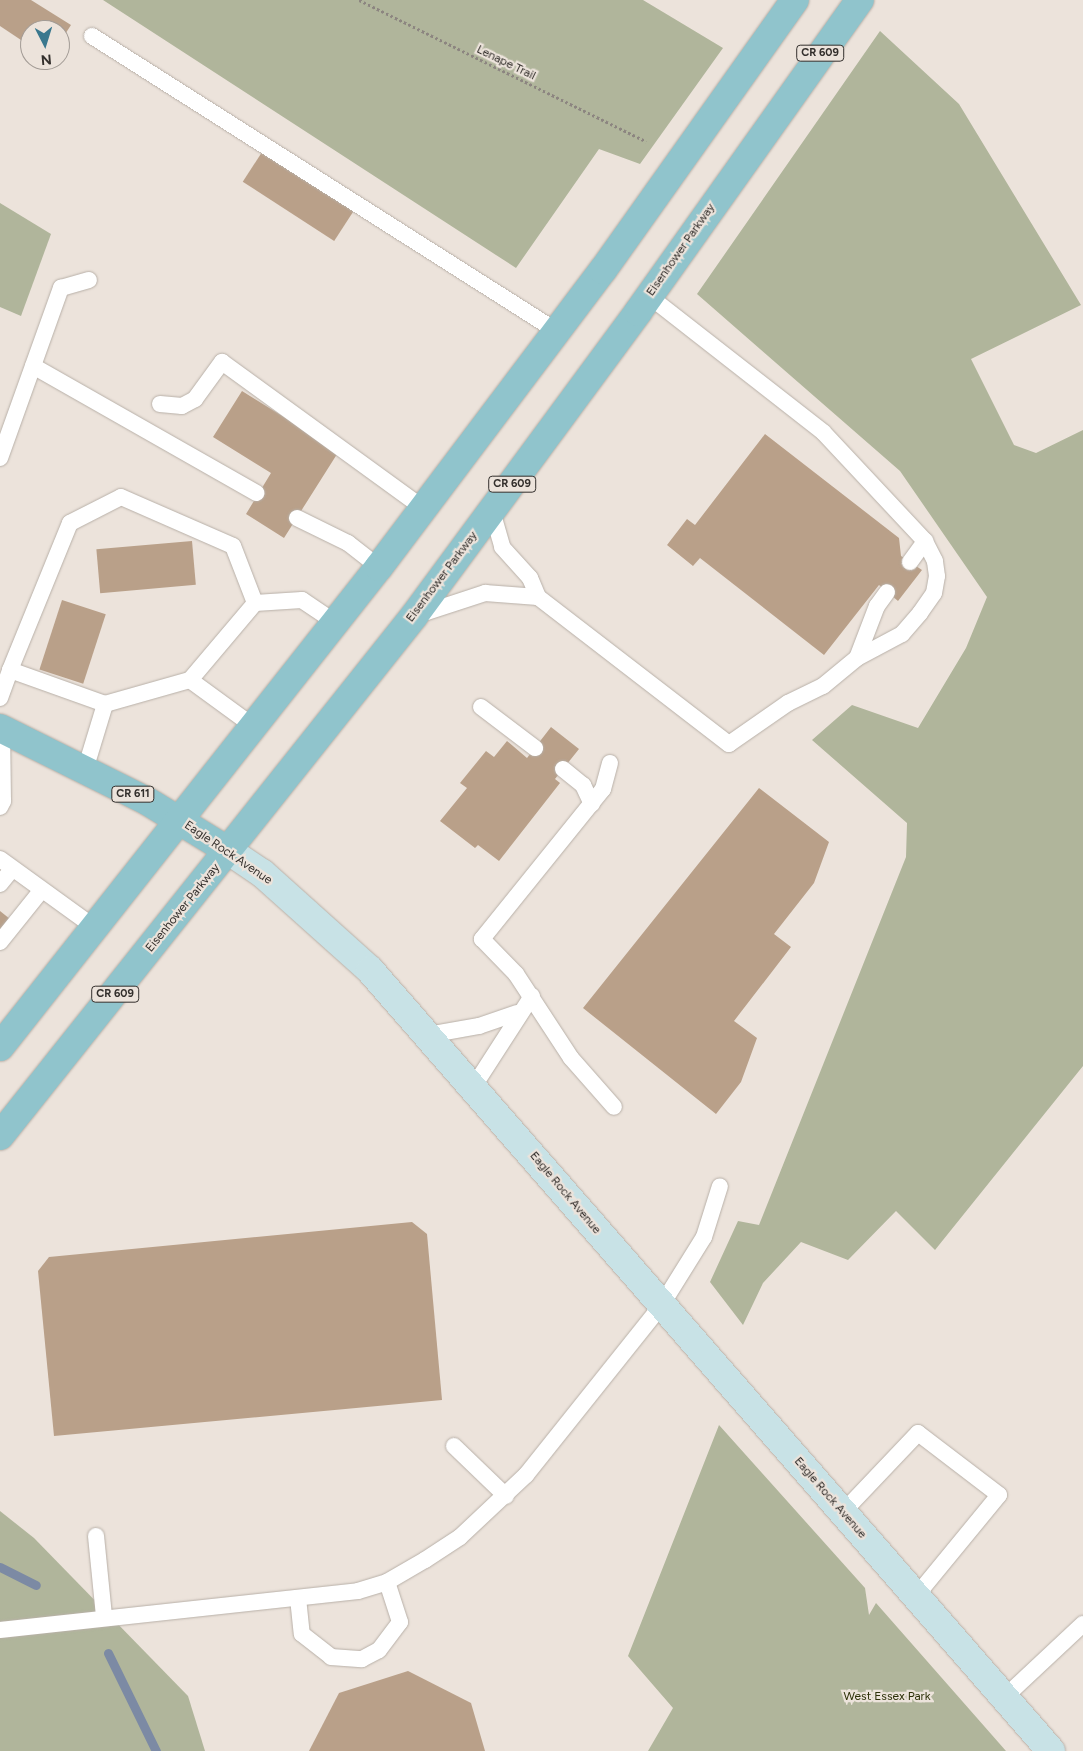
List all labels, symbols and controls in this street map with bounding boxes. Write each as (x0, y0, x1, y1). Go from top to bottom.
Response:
north arrow (20, 20, 70, 70)
street label: Lenape Trail (474, 43, 538, 83)
road number: CR 609 (795, 44, 845, 62)
text: N (40, 51, 52, 68)
street label: Eisenhower Parkway (644, 201, 718, 299)
road number: CR 609 (487, 476, 537, 492)
street label: Eisenhower Parkway (403, 529, 481, 625)
road number: CR 611 (110, 786, 156, 802)
street label: Eagle Rock Avenue (181, 818, 275, 888)
street label: Eisenhower Parkway (143, 861, 223, 955)
road number: CR 609 (90, 986, 140, 1002)
street label: Eagle Rock Avenue (526, 1149, 604, 1237)
street label: Eagle Rock Avenue (791, 1455, 869, 1541)
park label: West Essex Park (844, 1690, 930, 1704)

